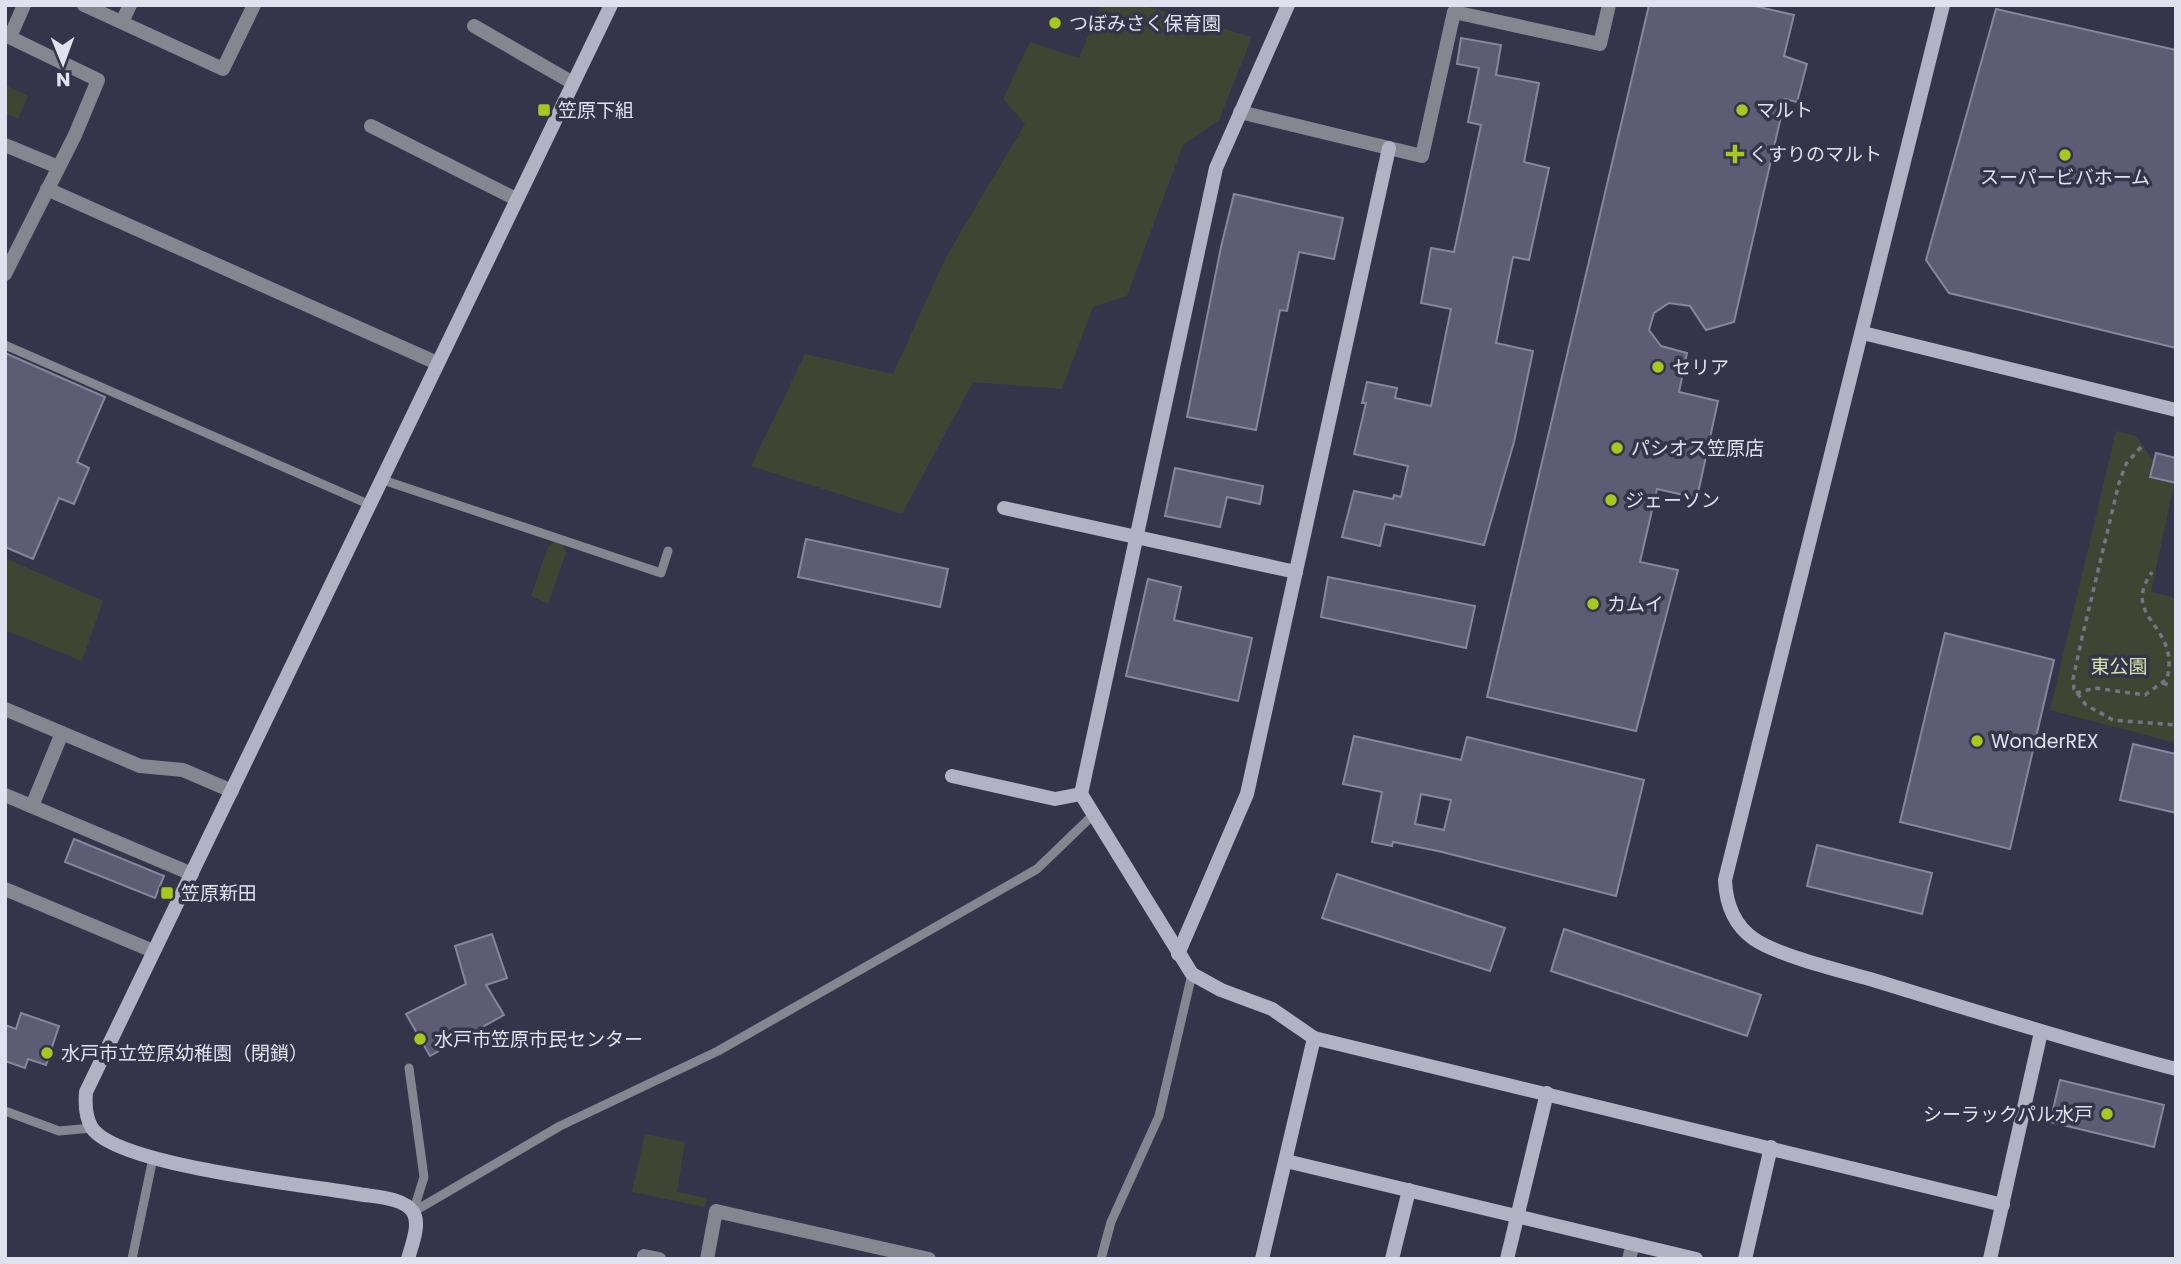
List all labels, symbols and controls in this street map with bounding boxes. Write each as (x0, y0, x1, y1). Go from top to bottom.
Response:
place label: つぼみさく保育園 (1069, 10, 1221, 37)
marker: つぼみさく保育園 (1047, 15, 1063, 31)
north arrow (28, 28, 98, 98)
text: N (56, 66, 71, 93)
place label: 笠原下組 (558, 97, 634, 124)
place label: マルト (1756, 97, 1813, 124)
marker: 笠原下組 (536, 102, 552, 118)
marker: マルト (1734, 102, 1750, 118)
place label: くすりのマルト (1749, 141, 1882, 168)
marker: くすりのマルト (1727, 146, 1743, 162)
marker: スーパービバホーム (2057, 147, 2073, 163)
place label: スーパービバホーム (1980, 164, 2150, 191)
place label: セリア (1672, 354, 1729, 381)
marker: セリア (1650, 359, 1666, 375)
place label: パシオス笠原店 (1631, 435, 1764, 462)
marker: パシオス笠原店 (1609, 440, 1625, 456)
place label: ジェーソン (1625, 487, 1720, 514)
marker: ジェーソン (1603, 492, 1619, 508)
place label: カムイ (1607, 591, 1664, 618)
marker: カムイ (1585, 596, 1601, 612)
park label: 東公園 (2090, 653, 2148, 680)
place label: WonderREX (1991, 728, 2099, 755)
marker: WonderREX (1969, 733, 1985, 749)
place label: 笠原新田 (181, 880, 257, 907)
marker: 笠原新田 (159, 885, 175, 901)
place label: 水戸市笠原市民センター (434, 1026, 643, 1053)
marker: 水戸市笠原市民センター (412, 1031, 428, 1047)
place label: 水戸市立笠原幼稚園（閉鎖） (61, 1040, 308, 1067)
marker: 水戸市立笠原幼稚園（閉鎖） (39, 1045, 55, 1061)
place label: シーラックパル水戸 (1923, 1101, 2093, 1128)
marker: シーラックパル水戸 (2099, 1106, 2115, 1122)

